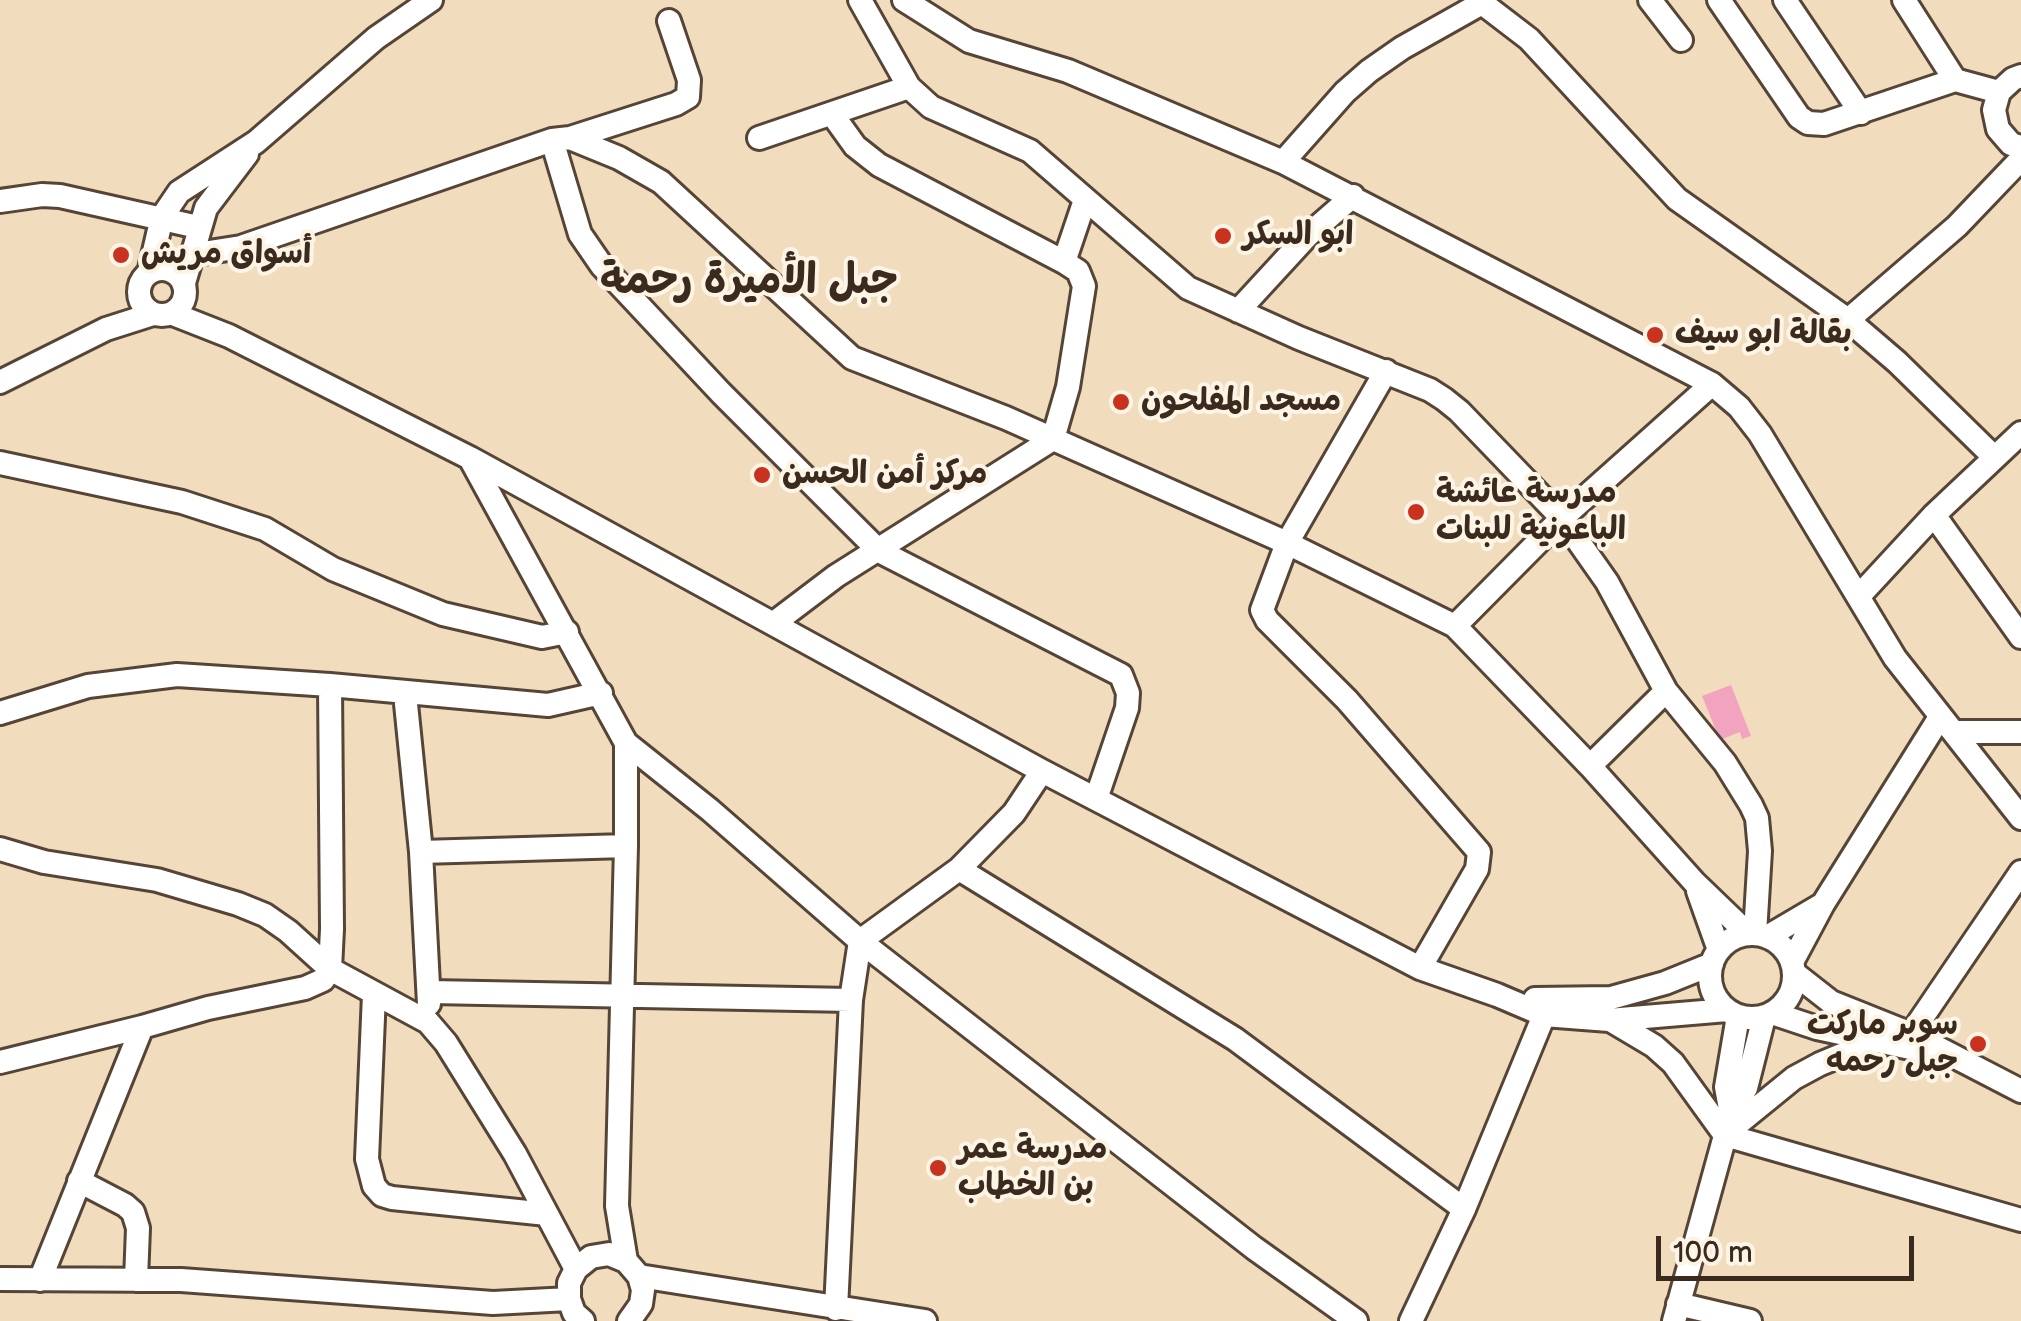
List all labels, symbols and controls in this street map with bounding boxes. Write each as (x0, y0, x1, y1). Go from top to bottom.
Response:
place label: ابو السكر (1243, 217, 1354, 255)
marker: ابو السكر (1212, 225, 1234, 247)
place label: أسواق مريش (141, 236, 311, 274)
marker: أسواق مريش (110, 244, 132, 266)
district label: جبل الأميرة رحمة (600, 257, 898, 307)
place label: بقالة ابو سيف (1675, 316, 1852, 354)
marker: بقالة ابو سيف (1644, 324, 1666, 346)
place label: مسجد المفلحون (1141, 383, 1341, 421)
marker: مسجد المفلحون (1110, 391, 1132, 413)
place label: مركز أمن الحسن (782, 456, 987, 494)
marker: مركز أمن الحسن (751, 464, 773, 486)
place label: مدرسة عائشة الباعونية للبنات (1436, 475, 1626, 550)
marker: مدرسة عائشة الباعونية للبنات (1405, 501, 1427, 523)
place label: سوبر ماركت جبل رحمه (1807, 1007, 1958, 1082)
marker: سوبر ماركت جبل رحمه (1967, 1033, 1989, 1055)
place label: مدرسة عمر بن الخطاب (958, 1131, 1107, 1206)
marker: مدرسة عمر بن الخطاب (927, 1157, 949, 1179)
scale bar (1661, 1216, 1918, 1278)
text: 100 m (1673, 1235, 1753, 1271)

